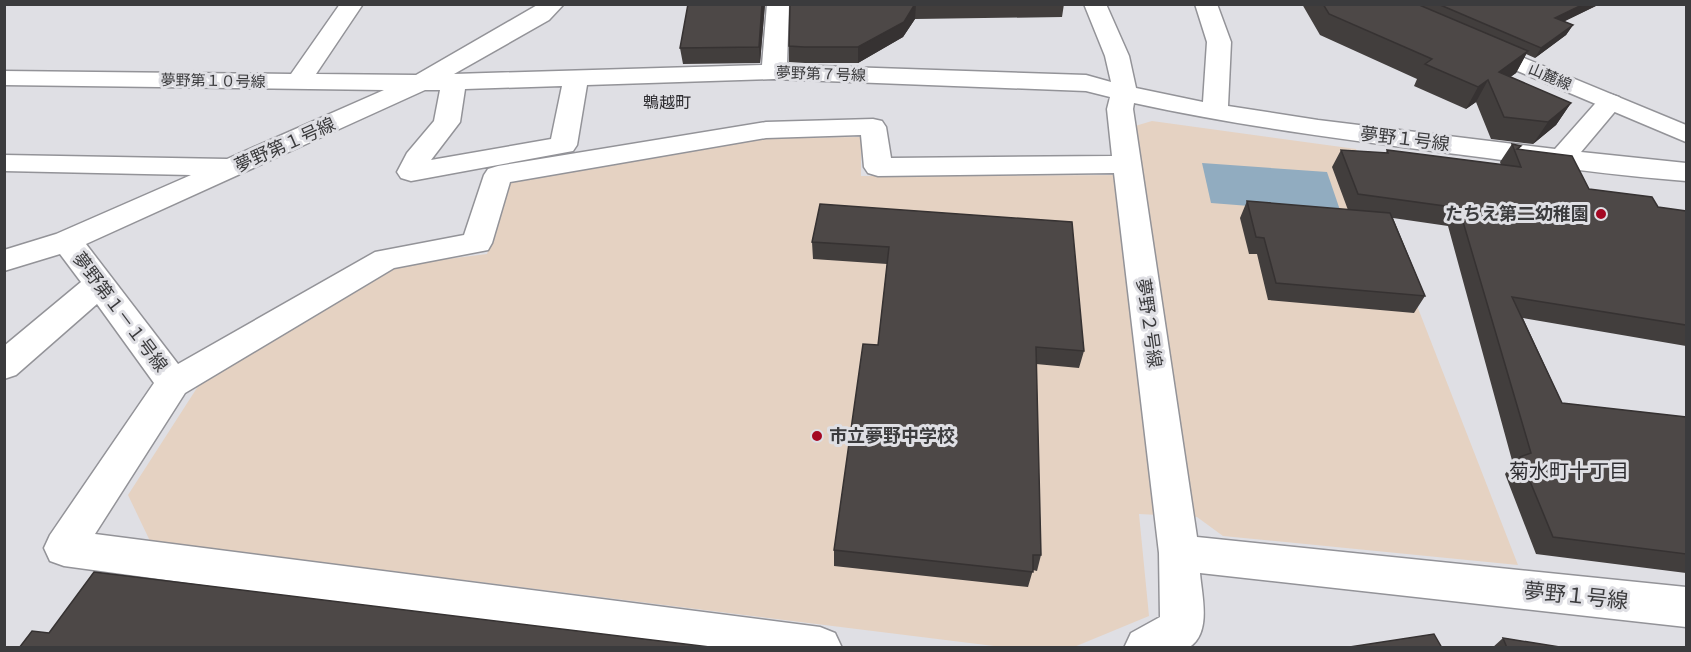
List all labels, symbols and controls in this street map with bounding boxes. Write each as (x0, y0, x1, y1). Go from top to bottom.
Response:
street label: 山麓線 (1525, 57, 1575, 96)
street label: 夢野第７号線 (776, 60, 866, 87)
street label: 夢野第１０号線 (160, 68, 266, 93)
district label: 鵯越町 (643, 90, 691, 114)
street label: 夢野第１号線 (230, 110, 340, 179)
street label: 夢野１号線 (1359, 120, 1451, 157)
place label: たちえ第二幼稚園 (1445, 200, 1589, 227)
marker: たちえ第二幼稚園 (1594, 207, 1608, 221)
street label: 夢野第１－１号線 (66, 246, 175, 377)
street label: 夢野２号線 (1130, 276, 1169, 369)
place label: 市立夢野中学校 (829, 422, 955, 449)
marker: 市立夢野中学校 (810, 429, 824, 443)
district label: 菊水町十丁目 (1509, 455, 1629, 486)
street label: 夢野１号線 (1522, 574, 1630, 616)

